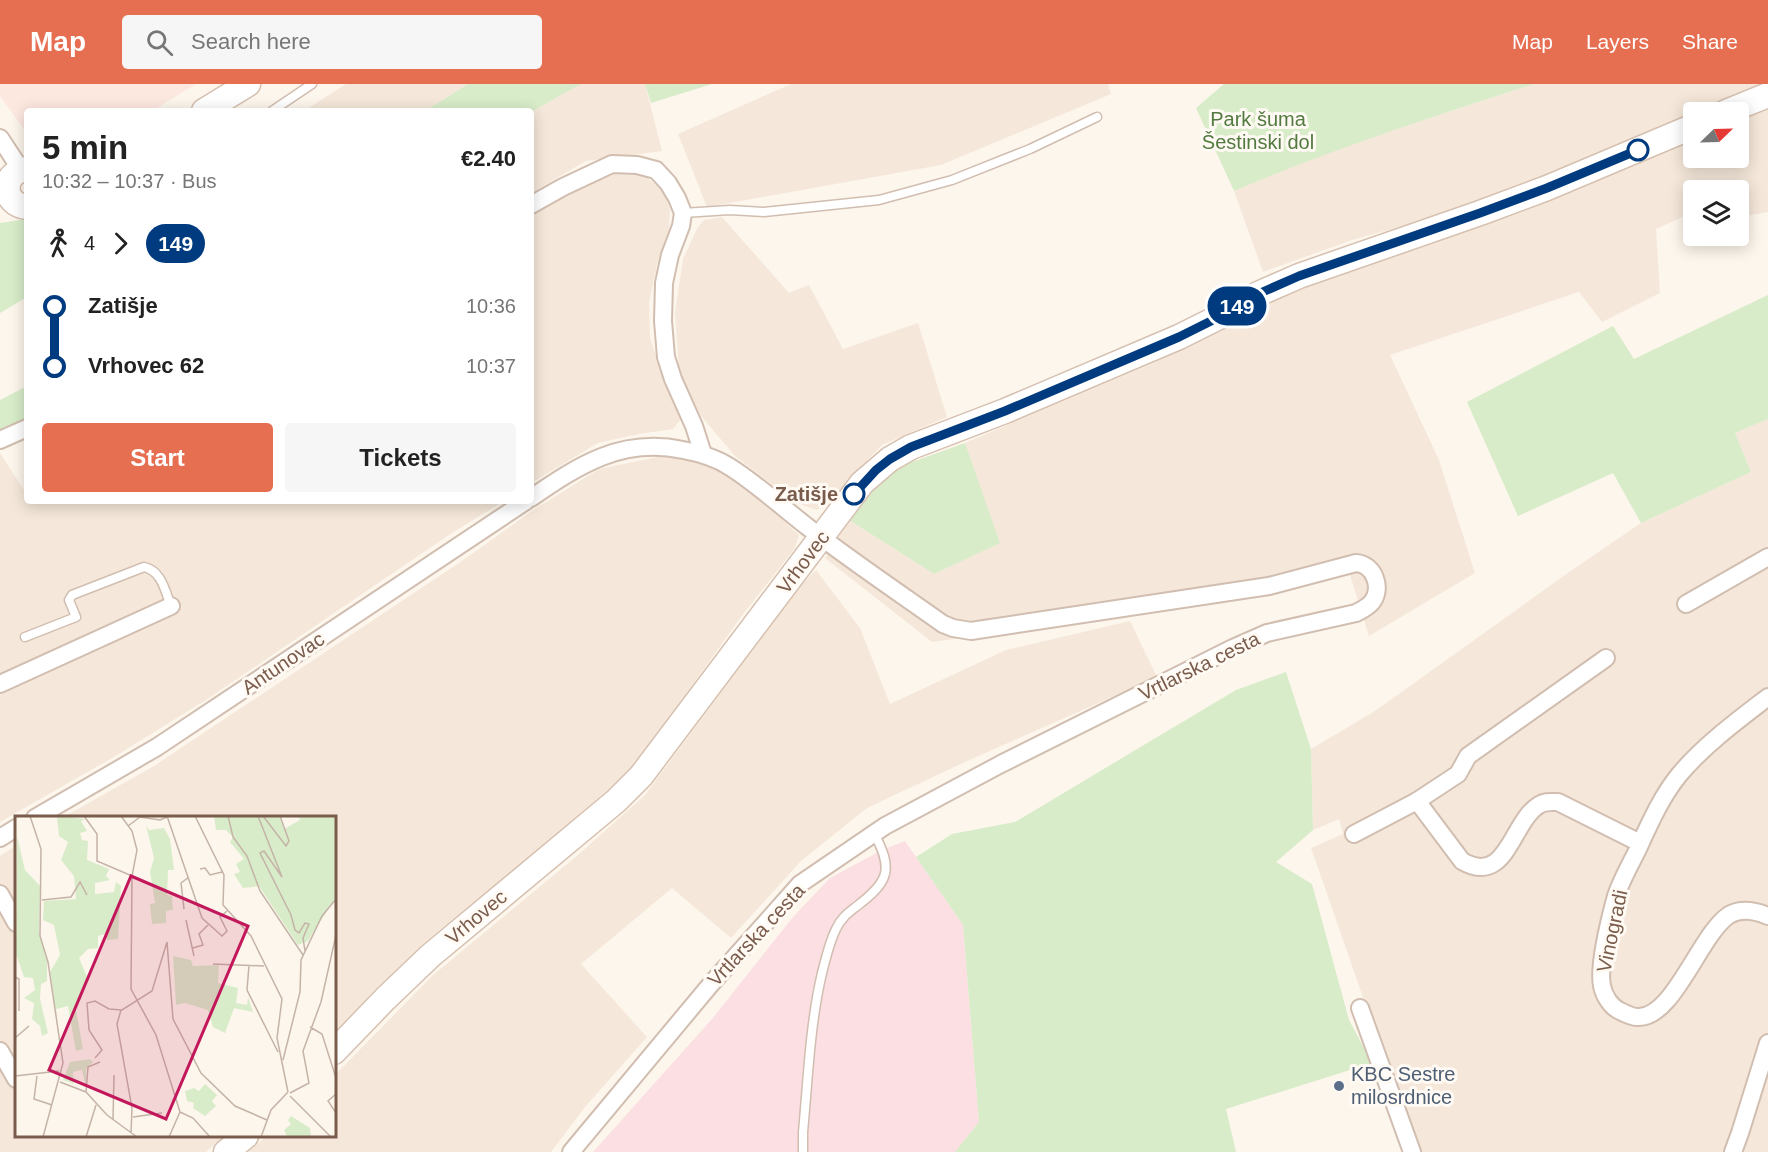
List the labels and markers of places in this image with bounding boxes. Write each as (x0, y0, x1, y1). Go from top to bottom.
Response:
unlabelled marker (1627, 139, 1649, 161)
place label: Zatišje (775, 483, 838, 505)
marker: Zatišje (843, 483, 865, 505)
place label: KBC Sestre milosrdnice (1351, 1063, 1455, 1108)
marker: KBC Sestre milosrdnice (1332, 1079, 1346, 1093)

